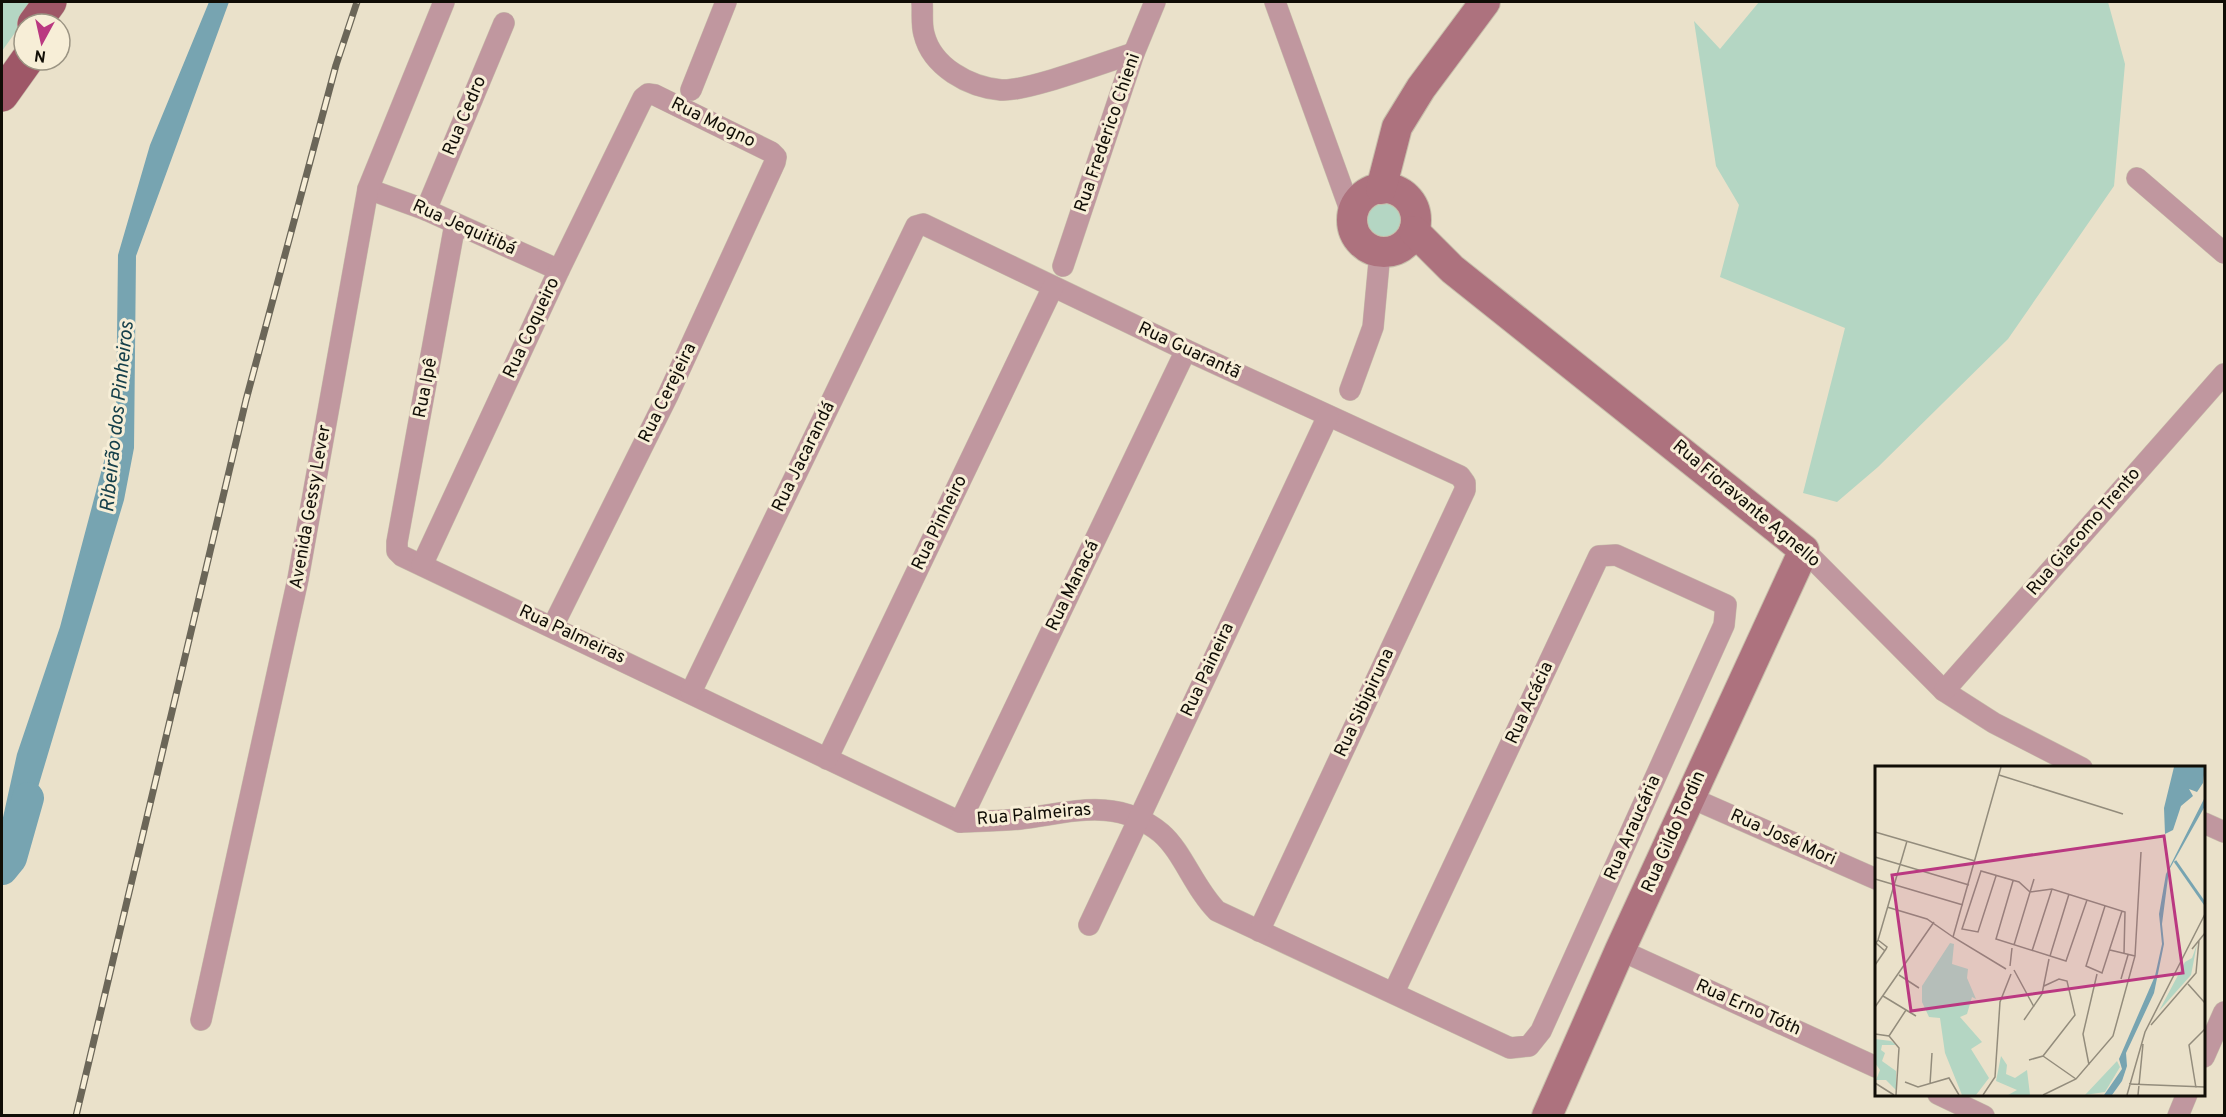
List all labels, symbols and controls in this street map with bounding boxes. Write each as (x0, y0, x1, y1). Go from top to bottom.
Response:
north arrow (12, 12, 72, 72)
text: N (33, 44, 47, 66)
street label: Rua Frederico Chieni (1070, 50, 1146, 216)
street label: Rua Cedro (438, 73, 492, 159)
street label: Rua Mogno (667, 93, 759, 153)
street label: Rua Jequitibá (409, 195, 519, 261)
street label: Rua Coqueiro (499, 274, 565, 382)
street label: Rua Guarantã (1134, 317, 1244, 385)
water label: Ribeirão dos Pinheiros (95, 319, 141, 514)
street label: Rua Cerejeira (634, 339, 702, 447)
street label: Rua Ipê (409, 356, 443, 420)
street label: Rua Jacarandá (767, 398, 841, 516)
street label: Avenida Gessy Lever (285, 423, 337, 591)
street label: Rua Fioravante Agnello (1667, 435, 1825, 573)
street label: Rua Giacomo Trento (2022, 463, 2146, 601)
street label: Rua Pinheiro (907, 472, 973, 574)
street label: Rua Manacá (1041, 537, 1105, 635)
street label: Rua Palmeiras (515, 600, 629, 670)
street label: Rua Paineira (1176, 619, 1240, 721)
street label: Rua Sibipiruna (1330, 645, 1400, 761)
street label: Rua Acácia (1501, 658, 1559, 748)
inset map (1875, 766, 2205, 1096)
street label: Rua Gildo Tordin (1637, 767, 1711, 897)
street label: Rua Araucária (1600, 772, 1666, 884)
street label: Rua Palmeiras (976, 799, 1092, 831)
street label: Rua José Mori (1726, 804, 1840, 872)
street label: Rua Erno Tóth (1692, 975, 1804, 1041)

